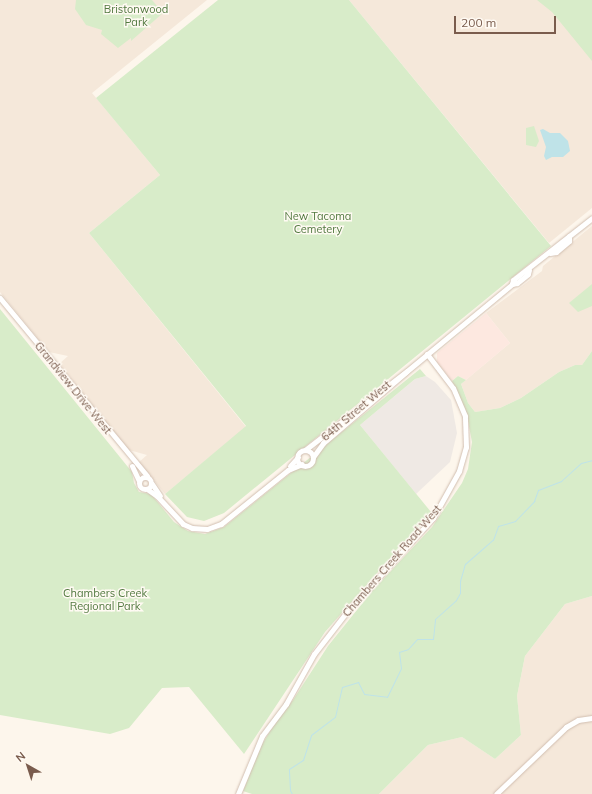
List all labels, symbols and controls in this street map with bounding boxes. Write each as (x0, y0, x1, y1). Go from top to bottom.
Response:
park label: Bristonwood Park (104, 3, 168, 29)
scale bar (456, 8, 558, 34)
text: 200 m (461, 15, 496, 30)
park label: New Tacoma Cemetery (285, 210, 351, 236)
street label: Grandview Drive West (32, 339, 114, 437)
street label: 64th Street West (319, 378, 393, 444)
street label: Chambers Creek Road West (340, 502, 444, 620)
park label: Chambers Creek Regional Park (63, 587, 147, 613)
north arrow (8, 746, 48, 786)
text: N (13, 749, 28, 765)

